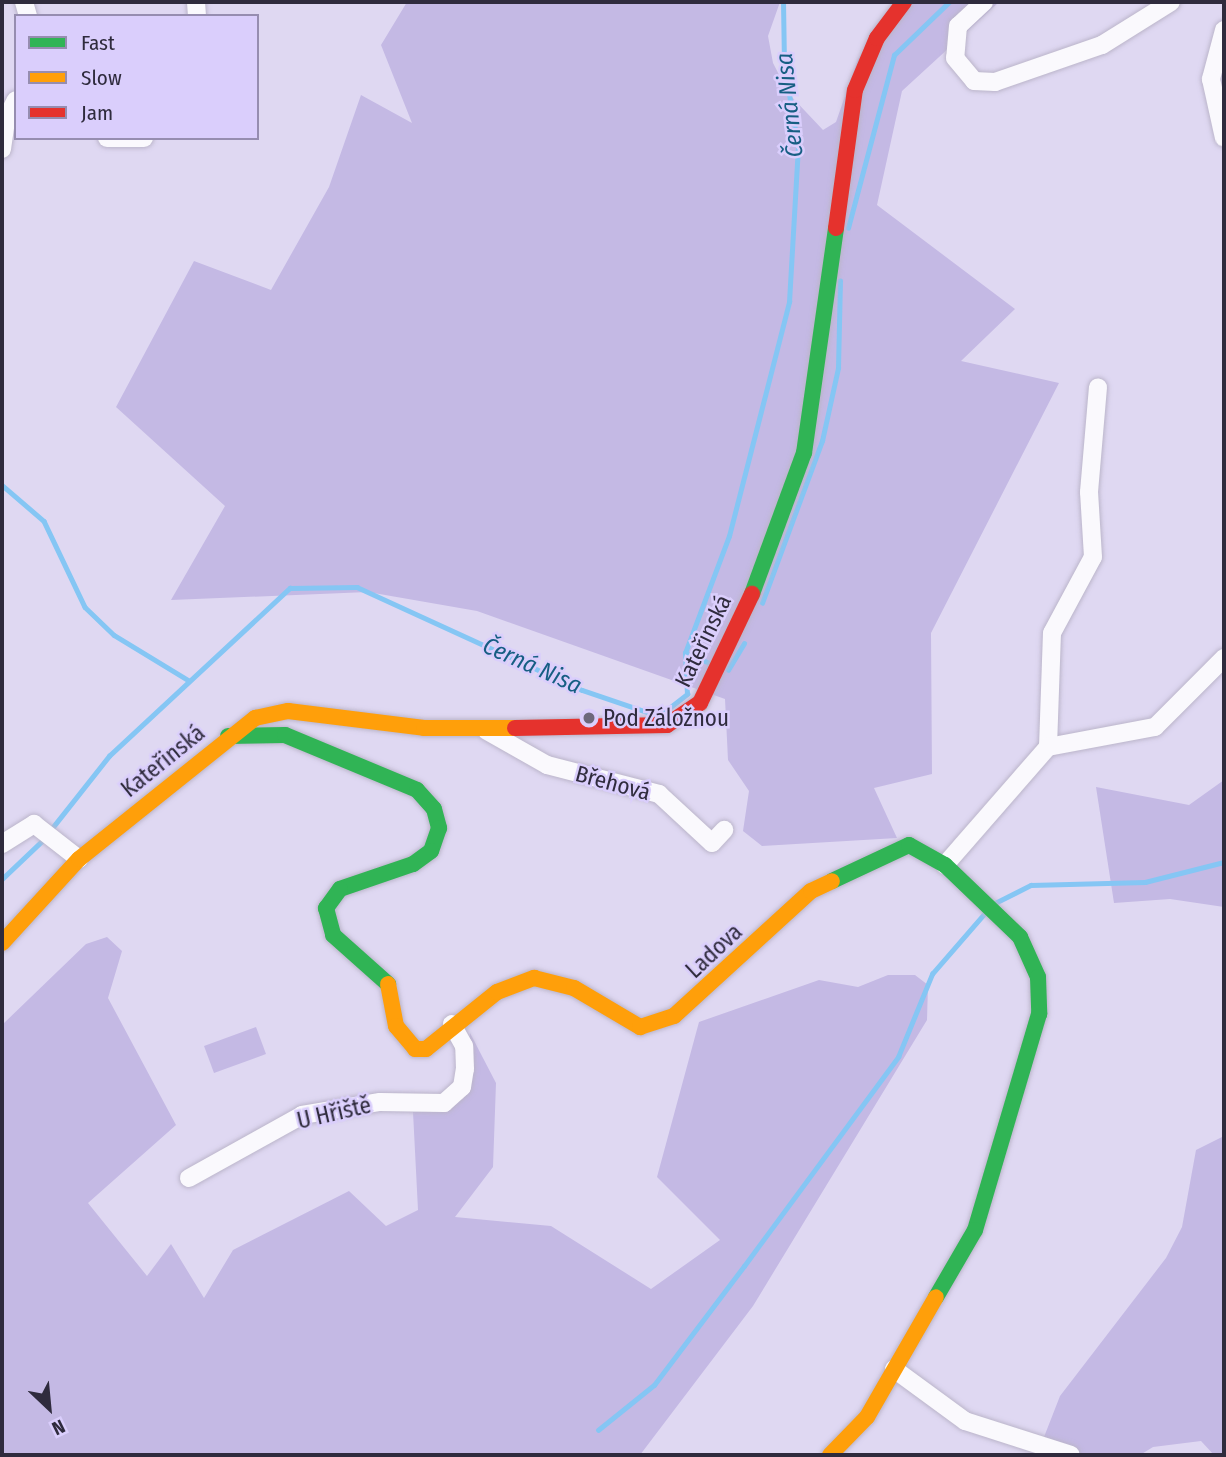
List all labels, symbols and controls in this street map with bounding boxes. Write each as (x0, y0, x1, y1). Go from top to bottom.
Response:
legend (14, 14, 259, 140)
text: Fast (81, 30, 115, 56)
water label: Černá Nisa (770, 51, 810, 159)
text: Slow (81, 65, 122, 91)
text: Jam (81, 100, 113, 126)
street label: Kateřinská (669, 590, 737, 692)
water label: Černá Nisa (478, 631, 586, 701)
place label: Pod Záložnou (603, 704, 729, 732)
marker: Pod Záložnou (581, 710, 597, 726)
street label: Kateřinská (116, 719, 210, 803)
street label: Břehová (572, 760, 654, 806)
street label: Ladova (680, 918, 748, 984)
street label: U Hřiště (294, 1091, 374, 1135)
north arrow (14, 1373, 84, 1443)
text: N (48, 1414, 69, 1440)

